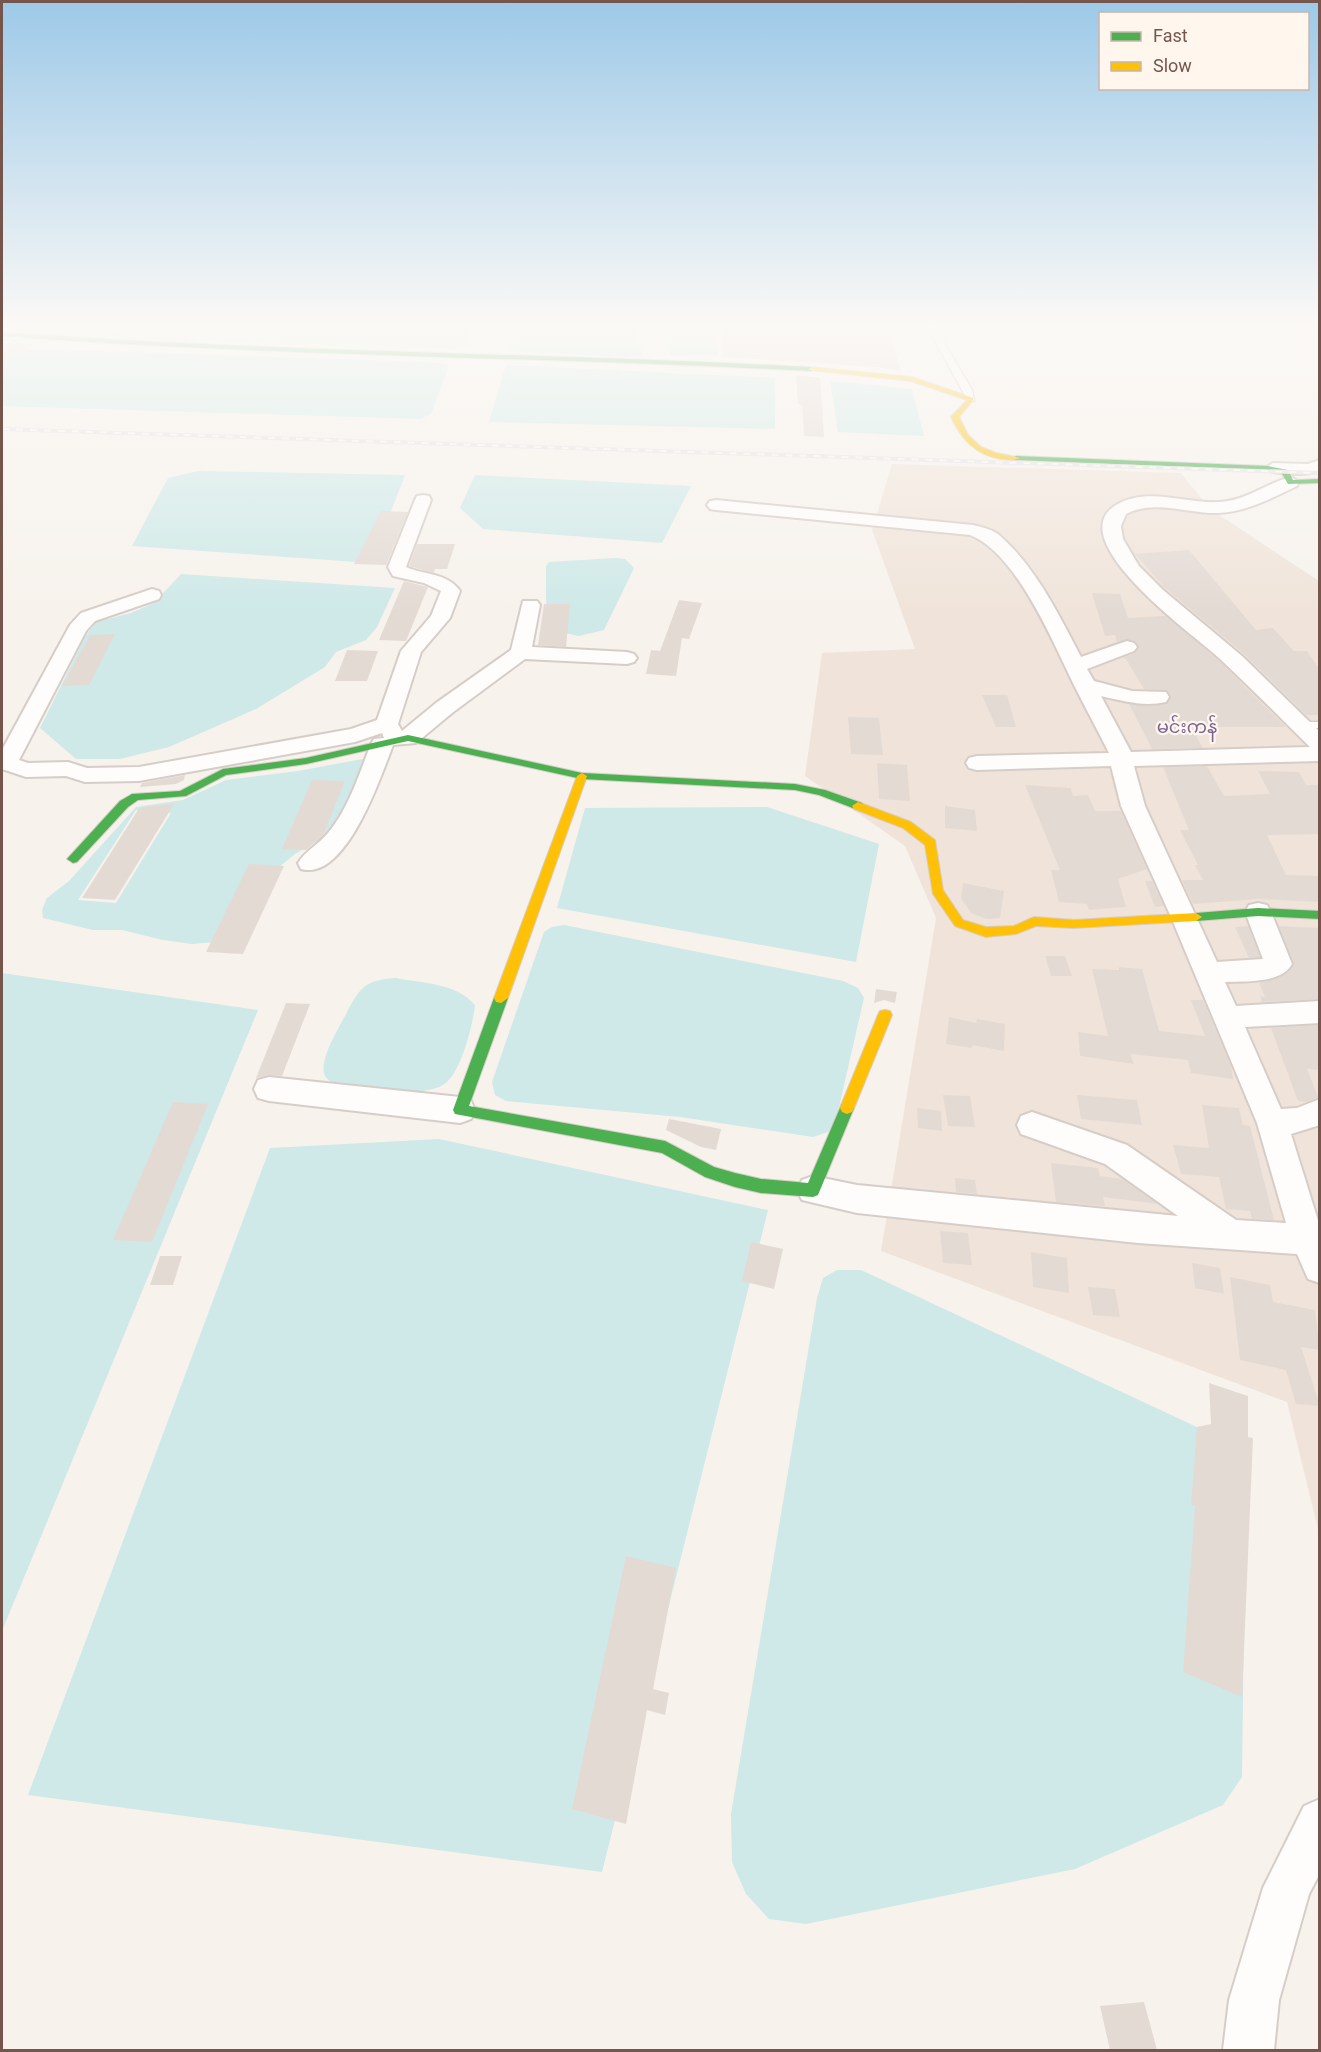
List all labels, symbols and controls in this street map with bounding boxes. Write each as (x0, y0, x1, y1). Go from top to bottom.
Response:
legend (1099, 12, 1309, 90)
text: Fast (1153, 25, 1188, 46)
text: Slow (1153, 55, 1192, 76)
district label: မင်းကန် (1157, 714, 1217, 742)

